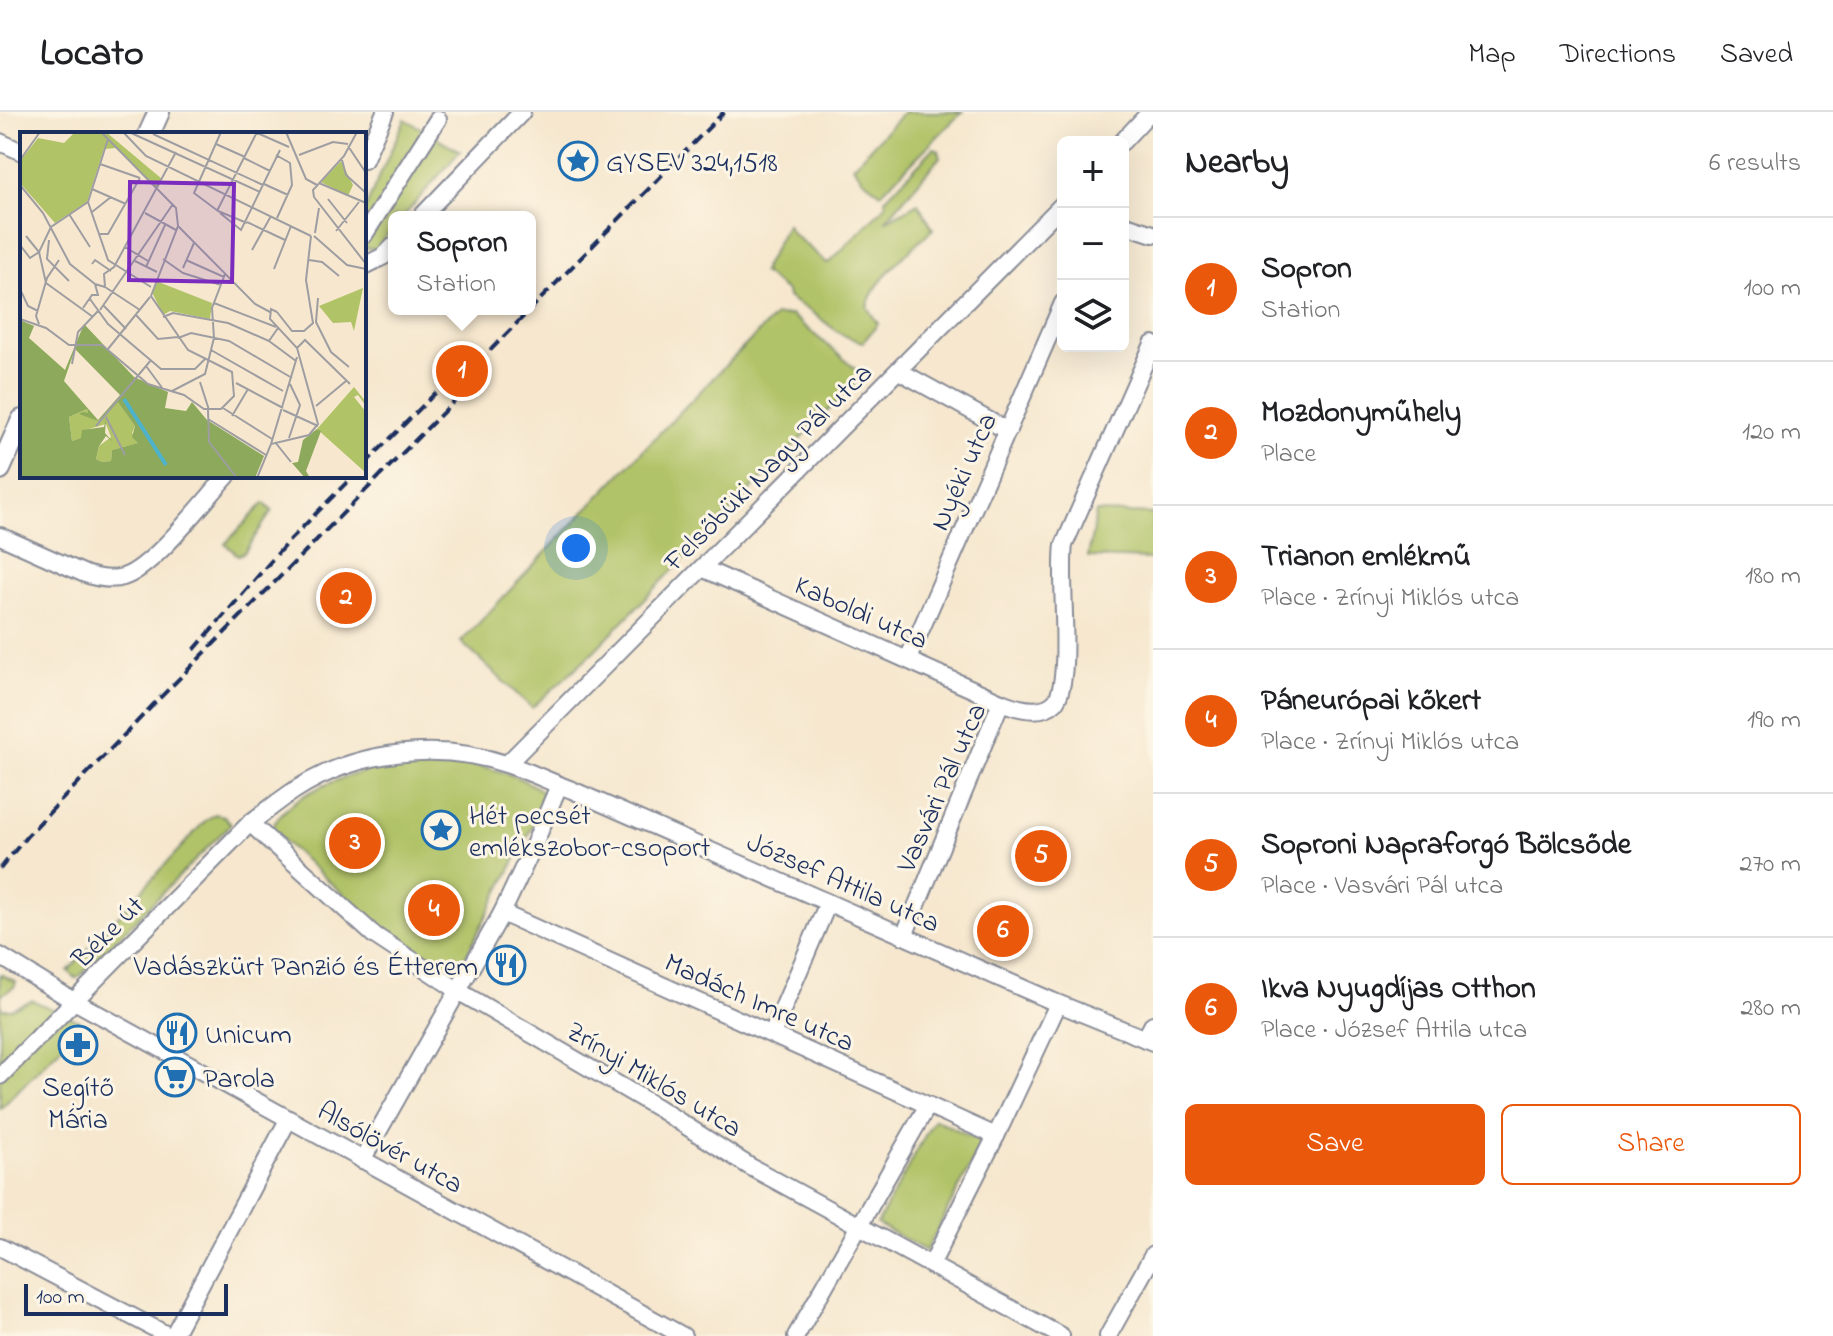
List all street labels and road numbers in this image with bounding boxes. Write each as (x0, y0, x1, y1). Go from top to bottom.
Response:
street label: Felsőbüki Nagy Pál utca (655, 355, 883, 583)
street label: Nyéki utca (921, 407, 1009, 538)
street label: Kaboldi utca (787, 566, 934, 662)
street label: Vasvári Pál utca (887, 697, 999, 881)
street label: József Attila utca (739, 823, 946, 945)
street label: Béke út (63, 888, 155, 980)
street label: Madách Imre utca (657, 944, 860, 1064)
street label: Zrínyi Miklós utca (557, 1012, 749, 1150)
street label: Alsólövér utca (309, 1092, 470, 1206)

